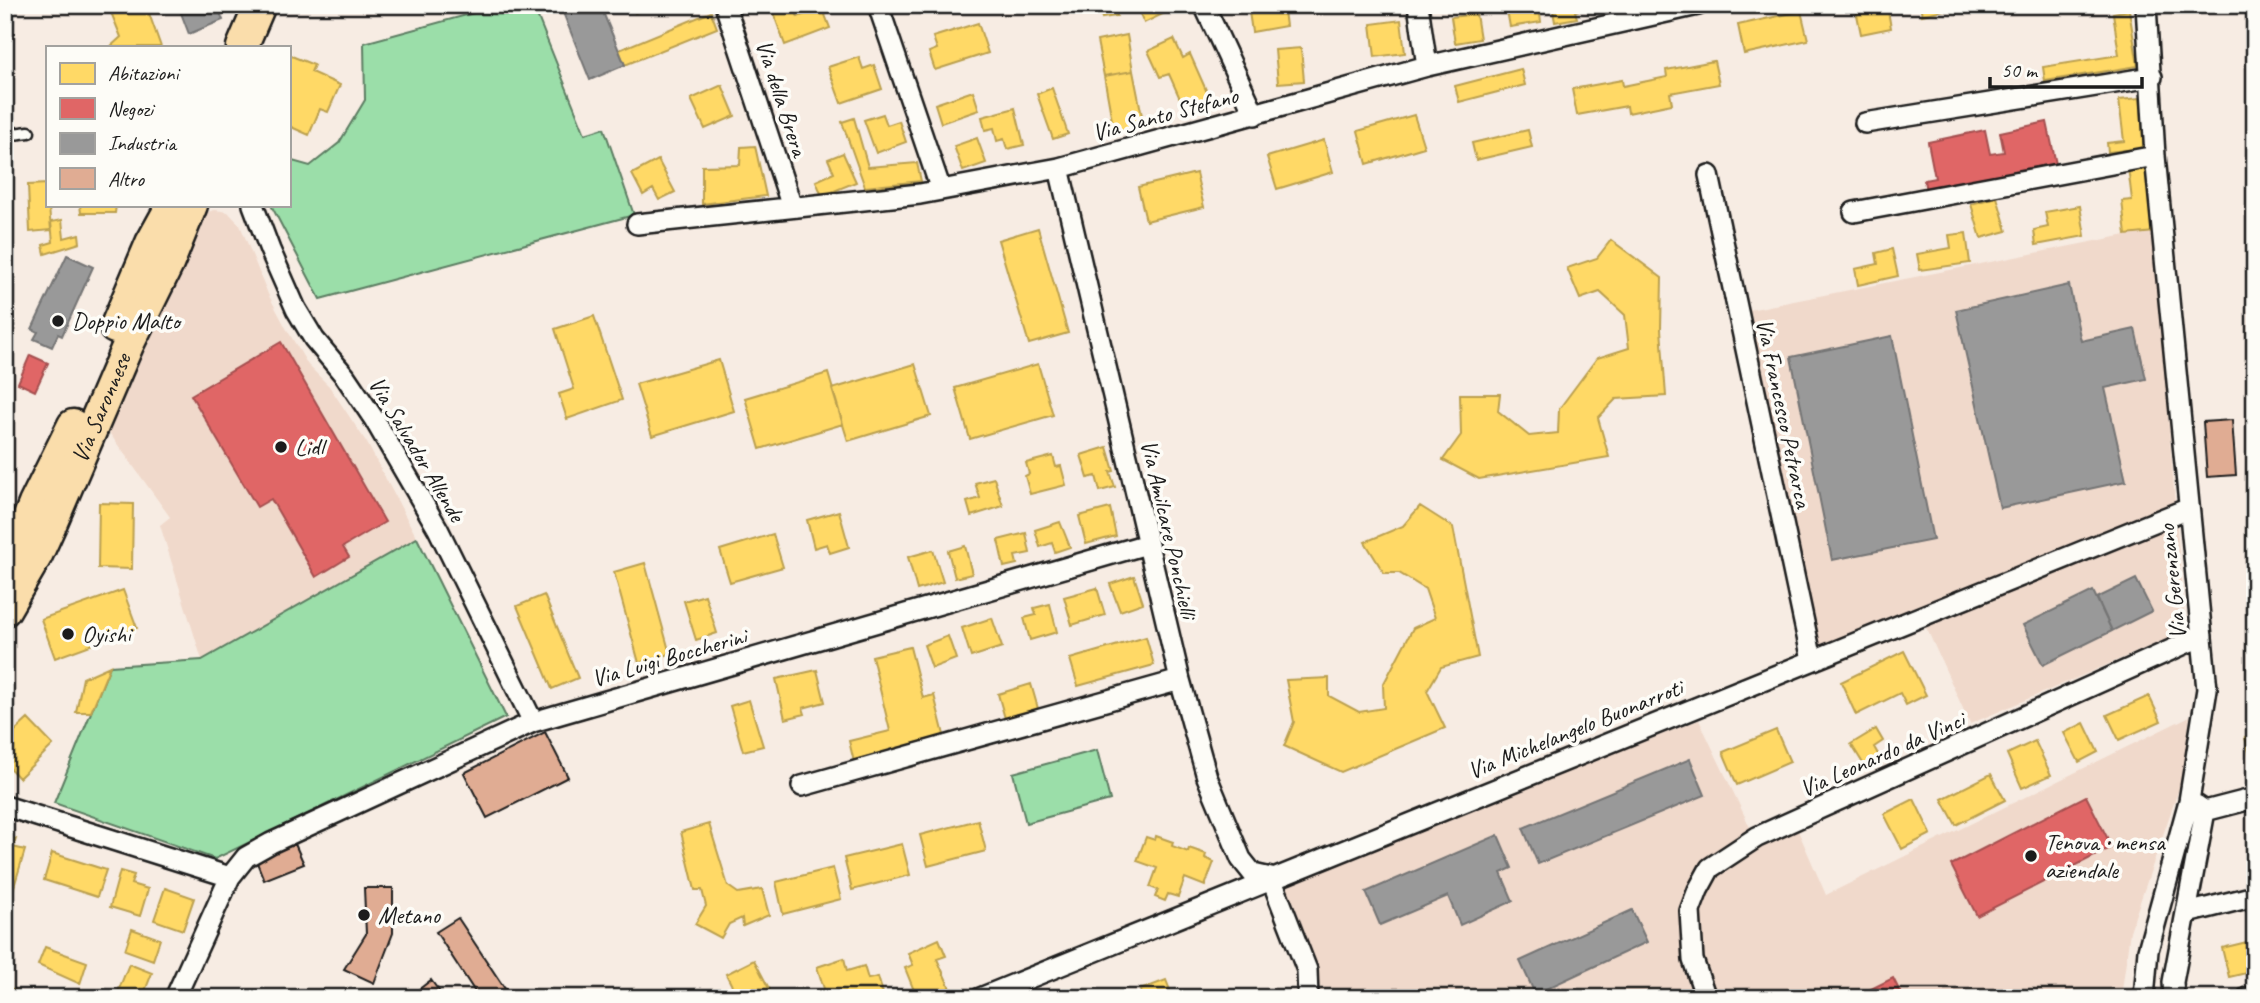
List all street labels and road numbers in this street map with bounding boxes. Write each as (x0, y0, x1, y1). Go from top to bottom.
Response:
street label: Via della Brera (749, 36, 816, 162)
street label: Via Santo Stefano (1089, 80, 1242, 148)
street label: Via Francesco Petrarca (1749, 316, 1819, 512)
street label: Via Saronnese (64, 347, 138, 467)
street label: Via Salvador Allende (362, 371, 473, 529)
street label: Via Amilcare Ponchielli (1134, 437, 1205, 624)
street label: Via Gerenzano (2151, 522, 2193, 641)
street label: Via Luigi Boccherini (588, 620, 753, 693)
street label: Via Michelangelo Buonarroti (1463, 671, 1690, 786)
street label: Via Leonardo da Vinci (1795, 703, 1972, 804)

